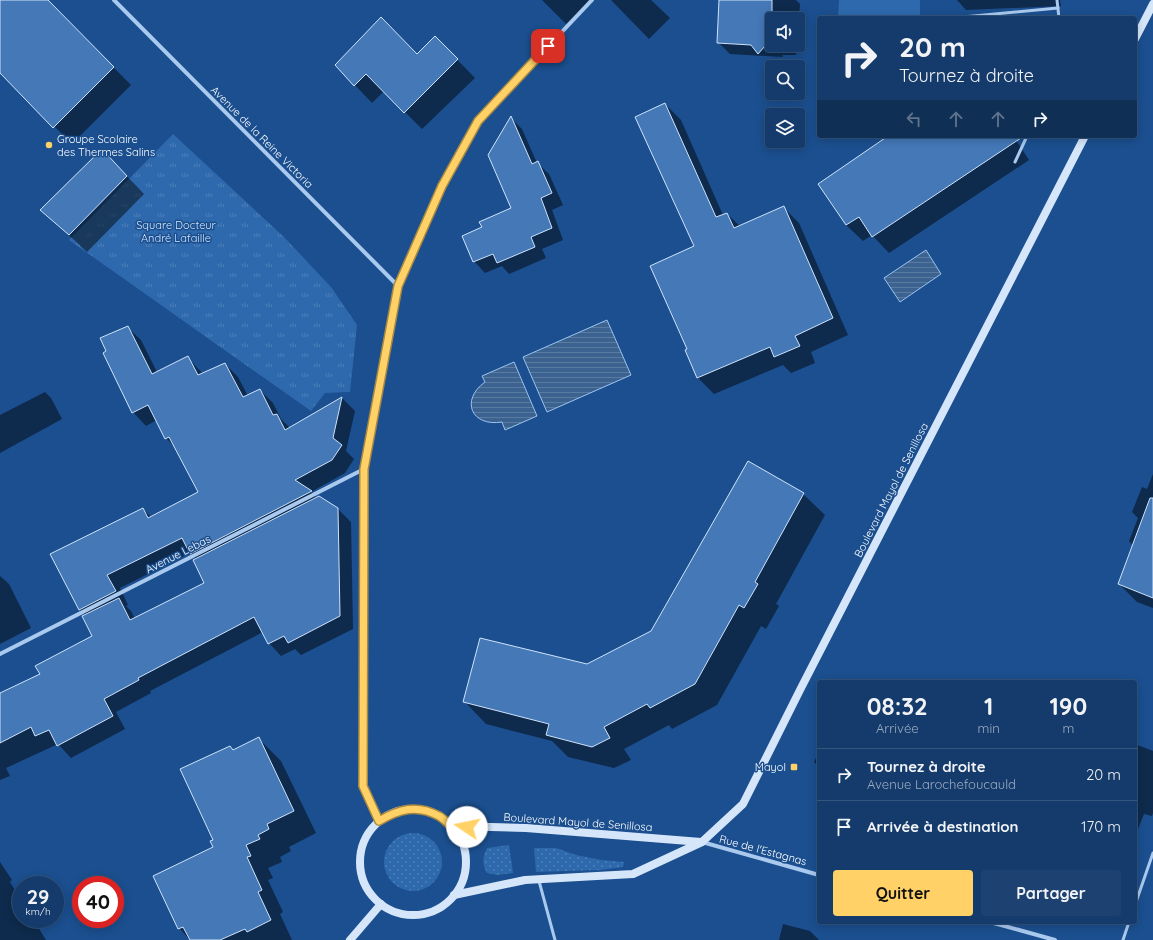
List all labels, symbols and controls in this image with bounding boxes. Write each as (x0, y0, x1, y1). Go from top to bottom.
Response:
map controls (765, 12, 805, 148)
button: sound (765, 12, 805, 52)
pin (531, 29, 565, 63)
text: 20 m (899, 29, 966, 64)
icon: right (833, 32, 885, 84)
icon: arrive (537, 35, 559, 57)
button: search (765, 60, 805, 100)
text: Tournez à droite (899, 64, 1034, 87)
street label: Avenue de la Reine Victoria (208, 83, 316, 191)
button: layers (765, 108, 805, 148)
icon: left (903, 108, 925, 130)
icon: ahead (945, 108, 967, 130)
icon: ahead (987, 108, 1009, 130)
icon: right (1029, 108, 1051, 130)
place label: Groupe Scolaire des Thermes Salins (57, 132, 155, 159)
marker: Groupe Scolaire des Thermes Salins (44, 140, 54, 150)
park label: Square Docteur André Lafaille (136, 218, 217, 245)
street label: Boulevard Mayol de Senillosa (851, 420, 931, 560)
street label: Avenue Lebas (143, 532, 213, 576)
text: 08:32 (867, 691, 928, 721)
text: 1 (984, 691, 993, 721)
text: 190 (1049, 691, 1087, 721)
text: Arrivée (876, 720, 919, 736)
text: min (978, 720, 1000, 736)
text: m (1062, 720, 1074, 736)
text: Tournez à droite (867, 757, 986, 776)
place label: Mayol (755, 760, 786, 774)
marker: Mayol (789, 762, 799, 772)
icon: right (833, 764, 855, 786)
text: 20 m (1086, 765, 1121, 784)
text: Avenue Larochefoucauld (867, 776, 1016, 792)
position arrow (446, 806, 488, 848)
street label: Boulevard Mayol de Senillosa (503, 810, 653, 834)
icon: arrive (833, 816, 855, 838)
text: Arrivée à destination (867, 817, 1019, 836)
text: 170 m (1081, 817, 1121, 836)
street label: Rue de l'Estagnas (718, 832, 808, 868)
button: Quitter (833, 870, 973, 916)
button: Partager (981, 870, 1121, 916)
speed limit sign: 40 (72, 876, 124, 928)
text: 29 (27, 884, 49, 909)
text: km/h (25, 905, 51, 918)

